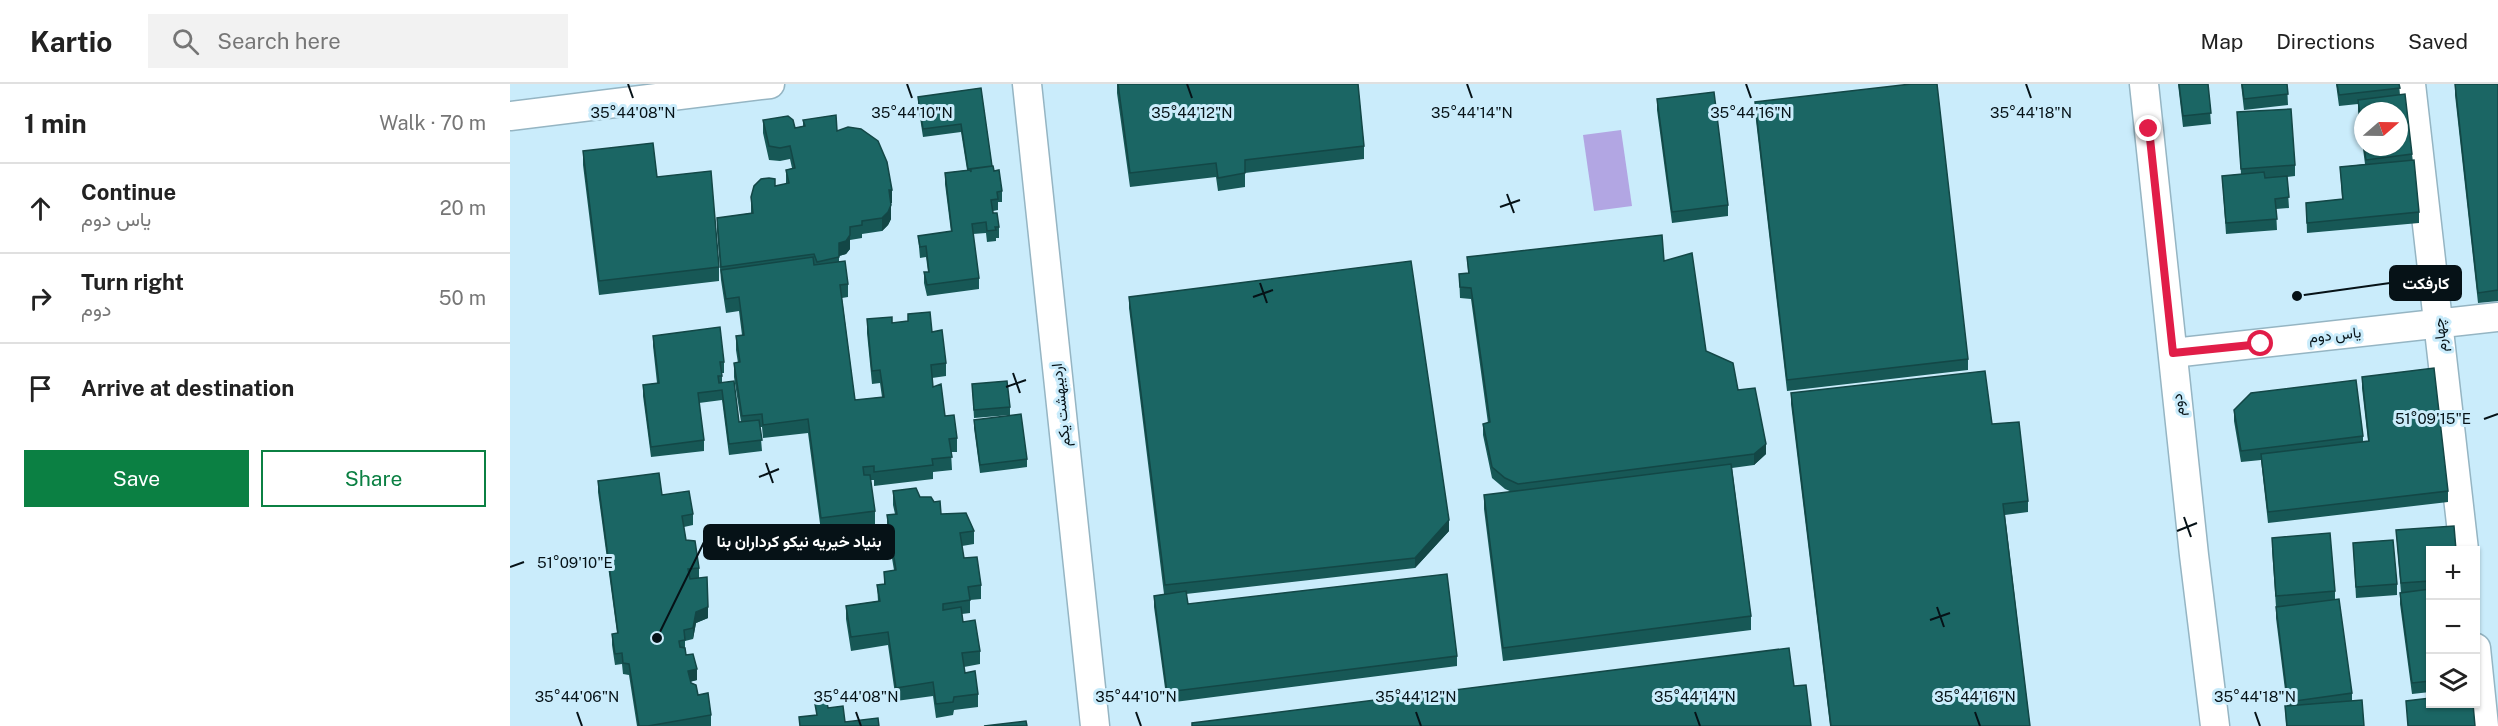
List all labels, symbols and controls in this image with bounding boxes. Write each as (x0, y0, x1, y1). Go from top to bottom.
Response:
search box (148, 14, 568, 68)
text: Kartio (30, 25, 112, 58)
icon: search (169, 25, 202, 58)
text: Search here (217, 28, 341, 54)
text: Map (2201, 29, 2243, 54)
text: Directions (2276, 29, 2375, 54)
text: Saved (2408, 29, 2468, 54)
north arrow (2354, 102, 2408, 156)
text: 35°44'08"N (590, 104, 676, 121)
text: 35°44'10"N (871, 104, 953, 121)
text: 35°44'12"N (1151, 104, 1233, 121)
text: 35°44'14"N (1431, 104, 1513, 121)
text: 35°44'16"N (1710, 104, 1792, 121)
text: 35°44'18"N (1990, 104, 2072, 121)
text: 1 min (24, 108, 87, 139)
text: Walk · 70 m (379, 111, 486, 135)
route end (2135, 115, 2161, 141)
text: Continue (81, 179, 176, 205)
icon: ahead (24, 192, 57, 225)
text: 20 m (440, 196, 486, 220)
text: یاس دوم (81, 207, 151, 231)
callout: کارفکت (2390, 266, 2461, 300)
text: Turn right (81, 269, 184, 295)
text: کارفکت (2402, 274, 2450, 294)
icon: right (24, 282, 57, 315)
text: 50 m (439, 286, 486, 310)
text: دوم (81, 297, 111, 321)
street label: چهارم (2429, 317, 2452, 353)
street label: یاس دوم (2308, 323, 2362, 348)
route start (2247, 330, 2273, 356)
street label: اردیبهشت یکم (1048, 362, 1075, 448)
icon: arrive (24, 372, 57, 405)
text: Arrive at destination (81, 375, 294, 401)
street label: دوم (2168, 393, 2189, 417)
text: 51°09'15"E (2395, 410, 2471, 427)
button: Save (24, 450, 249, 507)
button: Share (261, 450, 486, 507)
callout: بنیاد خیریه نیکو کرداران بنا (704, 525, 894, 559)
text: بنیاد خیریه نیکو کرداران بنا (716, 532, 882, 552)
map controls (2426, 546, 2480, 708)
button: + (2426, 546, 2480, 600)
text: 51°09'10"E (537, 554, 613, 571)
button: − (2426, 600, 2480, 654)
button: layers (2426, 654, 2480, 708)
text: 35°44'06"N (535, 688, 619, 705)
text: 35°44'08"N (813, 688, 899, 705)
text: 35°44'10"N (1095, 688, 1177, 705)
text: 35°44'12"N (1375, 688, 1457, 705)
text: 35°44'14"N (1654, 688, 1736, 705)
text: 35°44'16"N (1934, 688, 2016, 705)
text: 35°44'18"N (2214, 688, 2296, 705)

